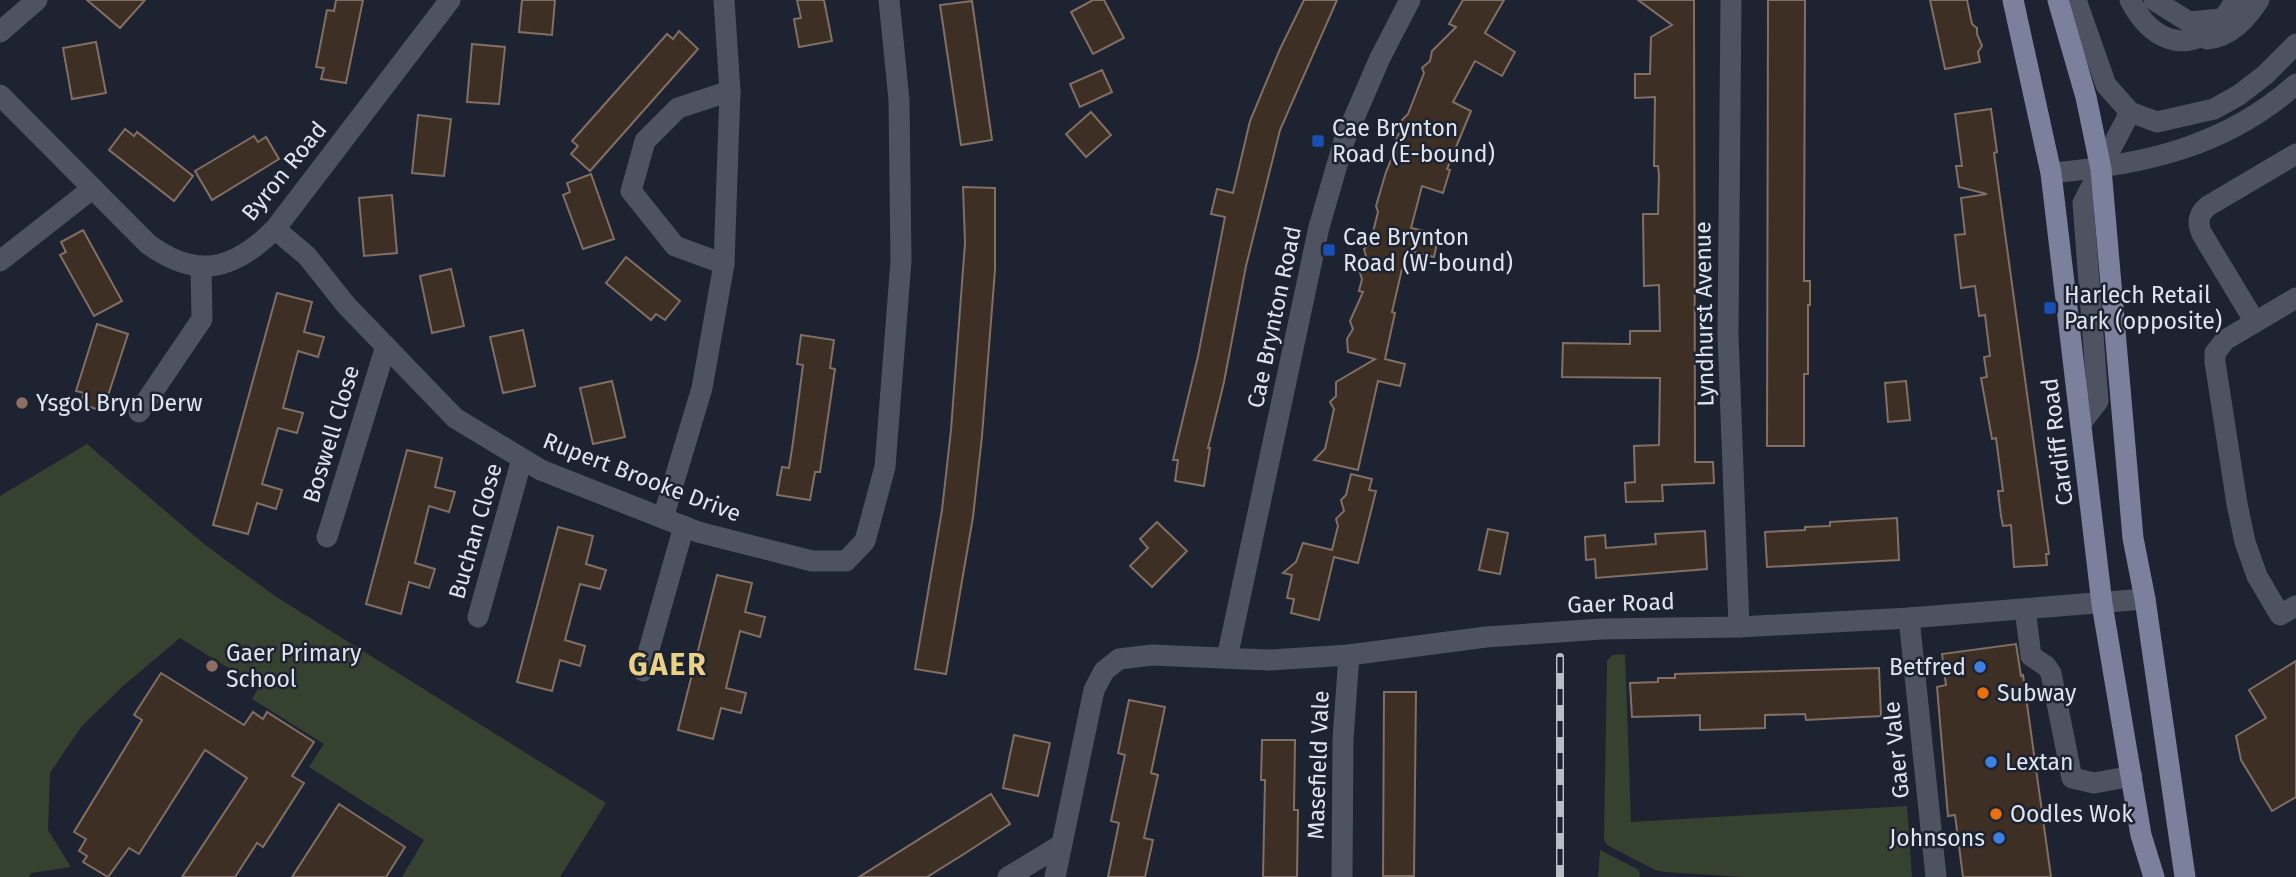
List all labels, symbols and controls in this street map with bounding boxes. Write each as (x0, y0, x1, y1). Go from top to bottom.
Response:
place label: Cae Brynton Road (E-bound) (1332, 114, 1495, 168)
street label: Byron Road (236, 116, 332, 226)
marker: Cae Brynton Road (E-bound) (1310, 133, 1326, 149)
street label: Lyndhurst Avenue (1688, 221, 1720, 407)
street label: Cae Brynton Road (1241, 223, 1307, 411)
place label: Cae Brynton Road (W-bound) (1343, 223, 1513, 277)
marker: Cae Brynton Road (W-bound) (1321, 242, 1337, 258)
place label: Harlech Retail Park (opposite) (2064, 281, 2222, 335)
marker: Harlech Retail Park (opposite) (2042, 300, 2058, 316)
street label: Boswell Close (297, 362, 365, 506)
street label: Cardiff Road (2035, 377, 2079, 507)
place label: Ysgol Bryn Derw (36, 389, 203, 417)
marker: Ysgol Bryn Derw (14, 395, 30, 411)
street label: Rupert Brooke Drive (539, 426, 745, 528)
street label: Buchan Close (442, 460, 508, 602)
street label: Gaer Road (1567, 587, 1675, 619)
place label: Gaer Primary School (226, 639, 362, 693)
district label: GAER (628, 647, 708, 683)
place label: Betfred (1889, 653, 1966, 681)
marker: Gaer Primary School (204, 658, 220, 674)
marker: Betfred (1972, 659, 1988, 675)
place label: Subway (1997, 679, 2077, 707)
marker: Subway (1975, 685, 1991, 701)
street label: Masefield Vale (1301, 690, 1335, 840)
street label: Gaer Vale (1877, 700, 1915, 800)
place label: Lextan (2005, 748, 2074, 776)
marker: Lextan (1983, 754, 1999, 770)
place label: Oodles Wok (2010, 800, 2133, 828)
marker: Oodles Wok (1988, 806, 2004, 822)
place label: Johnsons (1889, 824, 1985, 852)
marker: Johnsons (1991, 830, 2007, 846)

